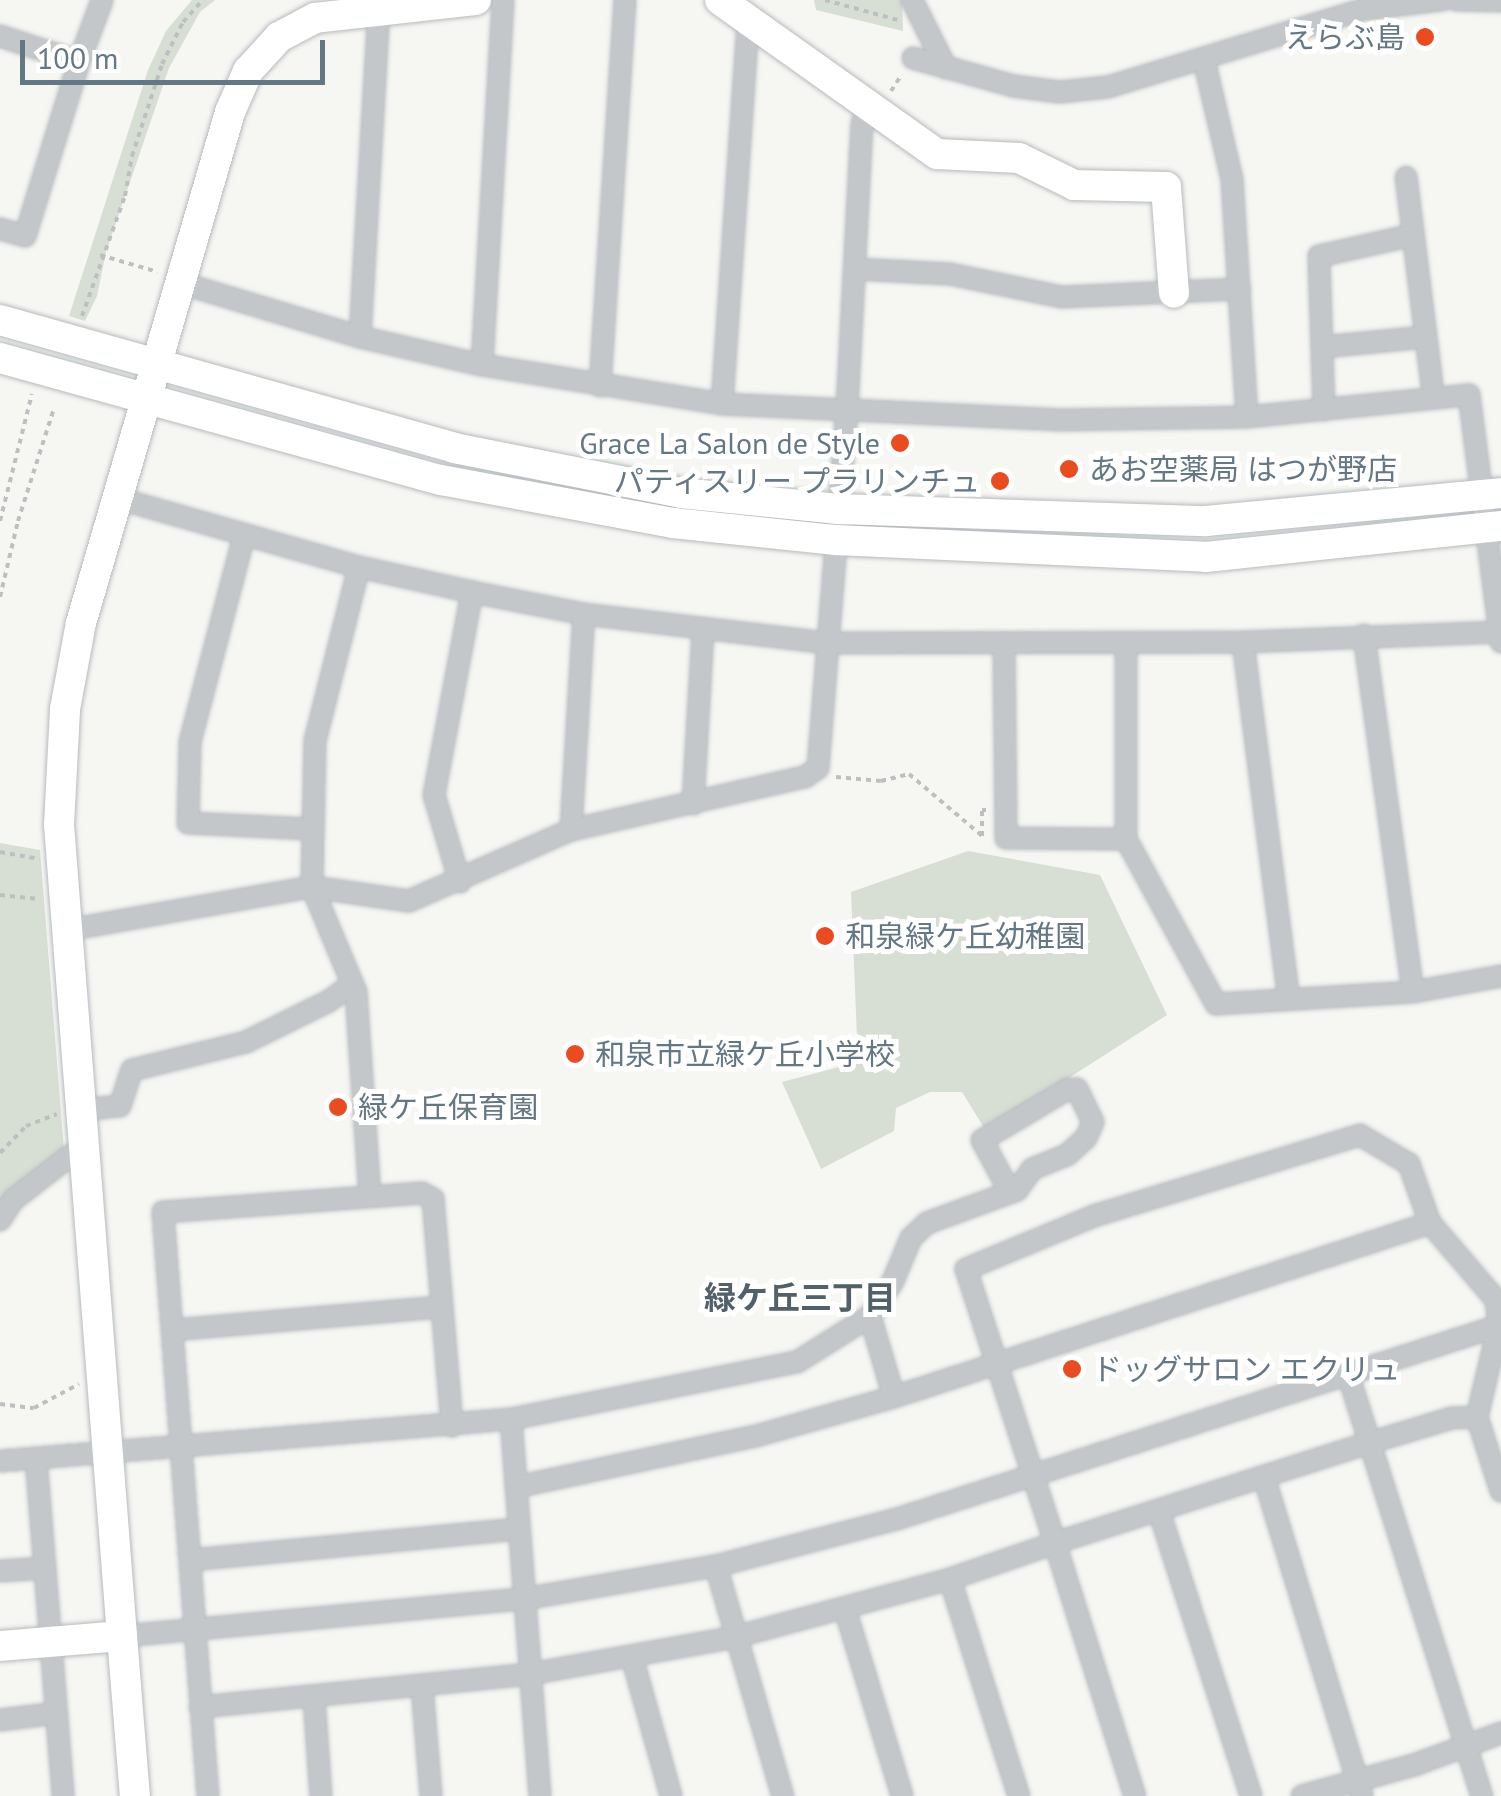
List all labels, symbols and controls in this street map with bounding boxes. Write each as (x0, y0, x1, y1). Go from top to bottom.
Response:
place label: えらぶ島 (1285, 19, 1405, 55)
scale bar (25, 20, 330, 82)
marker: えらぶ島 (1414, 26, 1436, 48)
text: 100 m (37, 38, 118, 77)
place label: Grace La Salon de Style (579, 425, 880, 461)
marker: Grace La Salon de Style (889, 432, 911, 454)
place label: あお空薬局 はつが野店 (1089, 451, 1397, 487)
marker: あお空薬局 はつが野店 (1058, 458, 1080, 480)
place label: パティスリー プラリンチュ (612, 463, 980, 499)
marker: パティスリー プラリンチュ (989, 470, 1011, 492)
place label: 和泉緑ケ丘幼稚園 (845, 918, 1085, 954)
marker: 和泉緑ケ丘幼稚園 (814, 925, 836, 947)
place label: 和泉市立緑ケ丘小学校 (595, 1036, 895, 1072)
marker: 和泉市立緑ケ丘小学校 (564, 1043, 586, 1065)
place label: 緑ケ丘保育園 (358, 1089, 538, 1125)
marker: 緑ケ丘保育園 (327, 1096, 349, 1118)
district label: 緑ケ丘三丁目 (704, 1278, 896, 1316)
place label: ドッグサロン エクリュ (1092, 1351, 1400, 1387)
marker: ドッグサロン エクリュ (1061, 1358, 1083, 1380)

